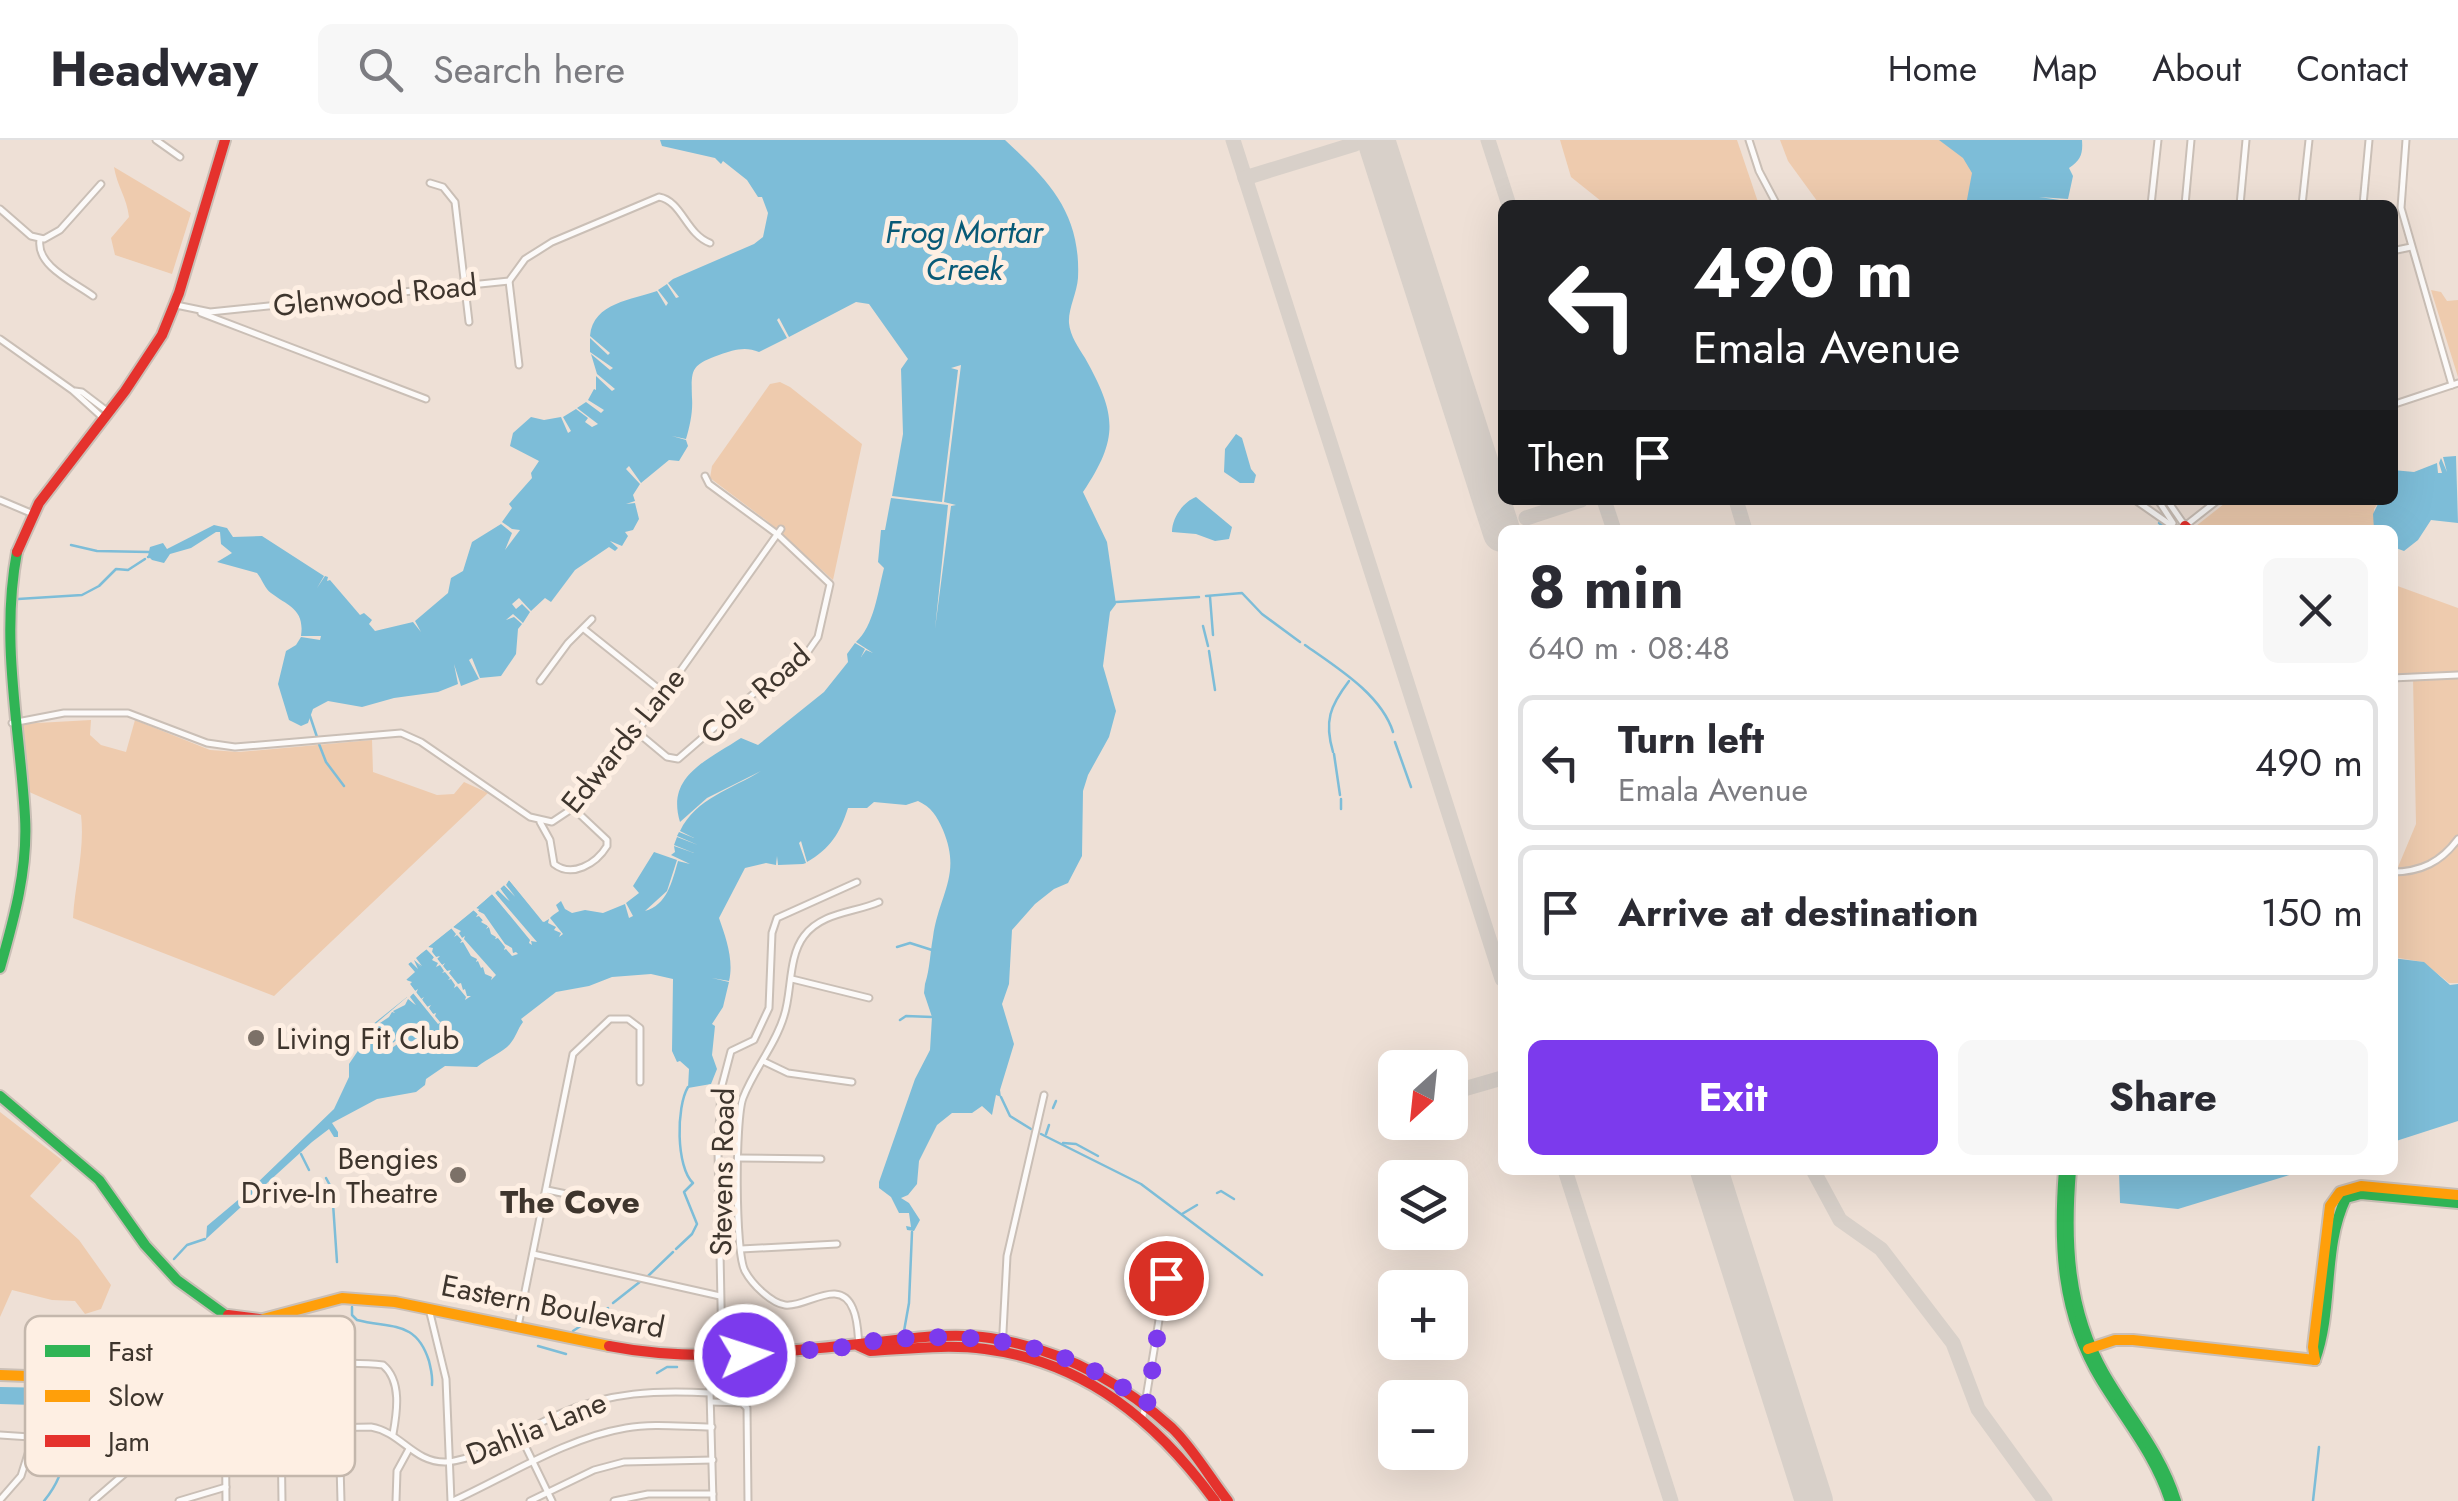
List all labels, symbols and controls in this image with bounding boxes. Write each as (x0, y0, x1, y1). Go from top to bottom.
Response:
search box (318, 24, 1018, 114)
text: Headway (50, 35, 258, 104)
icon: search (353, 42, 408, 97)
text: Search here (433, 42, 625, 97)
text: Home (1888, 44, 1977, 94)
text: Map (2032, 44, 2097, 94)
text: About (2152, 44, 2241, 94)
text: Contact (2296, 44, 2408, 94)
water label: Frog Mortar Creek (885, 209, 1045, 292)
text: 490 m (1693, 222, 1913, 323)
icon: left (1528, 240, 1658, 370)
street label: Glenwood Road (271, 263, 479, 327)
text: Emala Avenue (1693, 315, 1960, 380)
text: Then (1528, 430, 1605, 485)
icon: arrive (1625, 430, 1680, 485)
text: 8 min (1528, 544, 1684, 631)
button: close (2263, 558, 2368, 663)
text: 640 m · 08:48 (1528, 625, 1730, 671)
street label: Cole Road (691, 634, 819, 754)
street label: Edwards Lane (551, 658, 695, 822)
text: Turn left (1618, 712, 1764, 767)
icon: left (1533, 735, 1588, 790)
text: 490 m (2255, 735, 2363, 790)
text: Emala Avenue (1618, 767, 1808, 813)
icon: arrive (1533, 885, 1588, 940)
text: Arrive at destination (1618, 885, 1979, 940)
text: 150 m (2261, 885, 2363, 940)
place label: Living Fit Club (276, 1017, 459, 1060)
marker: Living Fit Club (245, 1027, 267, 1049)
button: Exit (1528, 1040, 1938, 1155)
button: Share (1958, 1040, 2368, 1155)
north arrow (1378, 1050, 1468, 1140)
map controls (1378, 1050, 1468, 1470)
street label: Stevens Road (699, 1087, 745, 1257)
place label: Bengies Drive-In Theatre (241, 1137, 438, 1214)
button: layers (1378, 1160, 1468, 1250)
marker: Bengies Drive-In Theatre (447, 1164, 469, 1186)
district label: The Cove (500, 1179, 640, 1225)
pin (1124, 1236, 1209, 1321)
icon: arrive (1139, 1251, 1194, 1306)
street label: Eastern Boulevard (438, 1263, 668, 1349)
button: + (1378, 1270, 1468, 1360)
position arrow (693, 1303, 797, 1407)
legend (25, 1316, 355, 1476)
text: Fast (108, 1331, 153, 1372)
text: Slow (108, 1376, 164, 1417)
street label: Dahlia Lane (459, 1380, 613, 1476)
button: − (1378, 1380, 1468, 1470)
text: Jam (104, 1421, 150, 1462)

